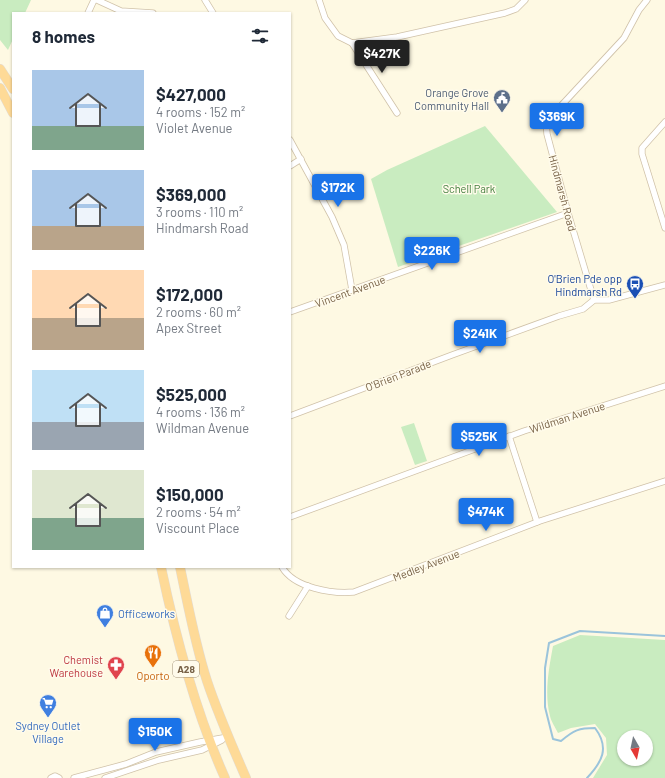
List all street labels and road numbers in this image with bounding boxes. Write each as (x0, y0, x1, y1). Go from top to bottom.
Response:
street label: Hindmarsh Road (547, 154, 579, 232)
street label: Vincent Avenue (313, 272, 387, 310)
street label: O'Brien Parade (363, 356, 433, 394)
street label: Wildman Avenue (528, 399, 607, 435)
street label: Medley Avenue (391, 546, 461, 584)
road number: A28 (173, 661, 199, 677)

